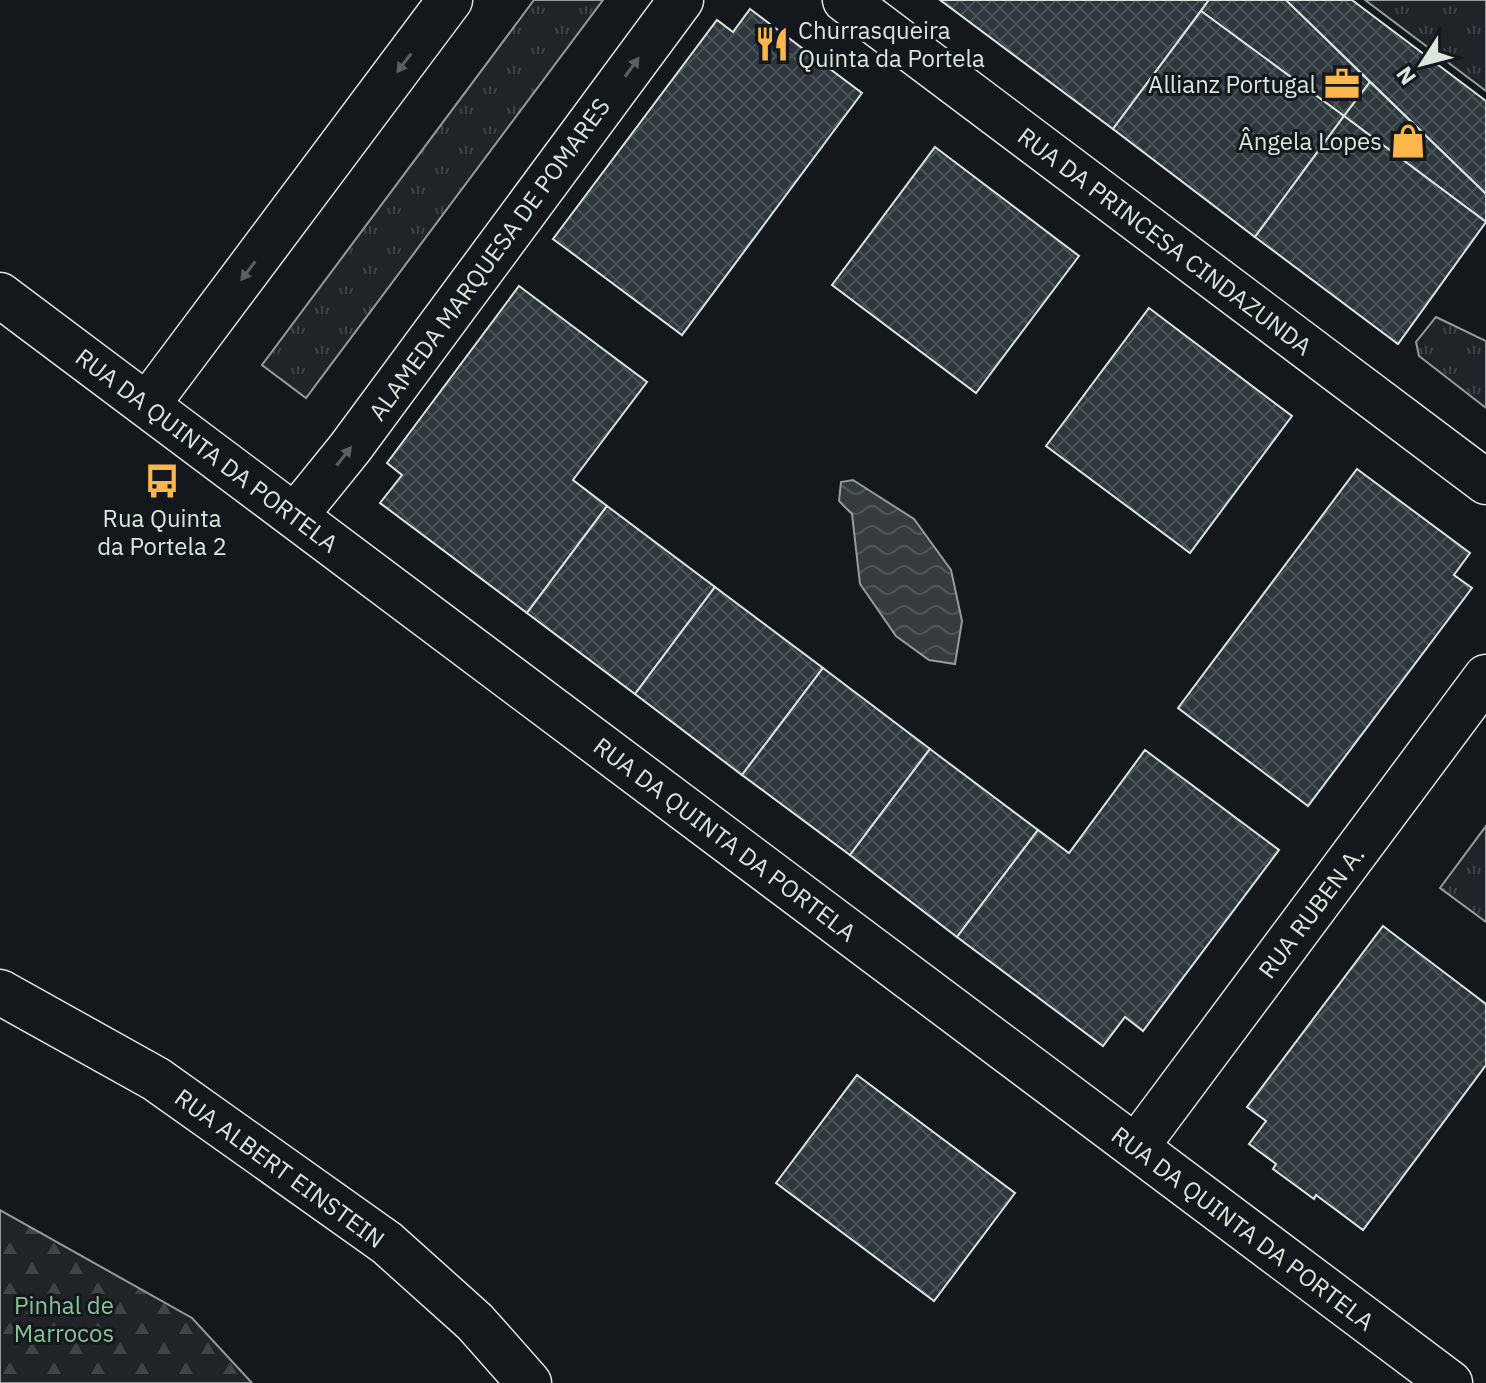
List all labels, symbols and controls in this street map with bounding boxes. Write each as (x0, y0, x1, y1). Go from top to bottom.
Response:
place label: Churrasqueira Quinta da Portela (798, 14, 985, 74)
north arrow (1382, 24, 1462, 104)
restaurant icon: Churrasqueira Quinta da Portela (753, 25, 791, 63)
one-way arrow (396, 52, 412, 73)
one-way arrow (623, 56, 639, 77)
text: N (1389, 61, 1422, 91)
office icon: Allianz Portugal (1323, 65, 1361, 103)
place label: Allianz Portugal (1148, 68, 1316, 100)
street label: ALAMEDA MARQUESA DE POMARES (361, 91, 617, 427)
street label: RUA DA PRINCESA CINDAZUNDA (1011, 120, 1319, 362)
shop icon: Ângela Lopes (1389, 122, 1427, 160)
place label: Ângela Lopes (1238, 125, 1382, 157)
one-way arrow (240, 260, 256, 282)
street label: RUA DA QUINTA DA PORTELA (69, 341, 345, 559)
one-way arrow (335, 446, 352, 466)
bus stop icon: Rua Quinta da Portela 2 (143, 462, 181, 500)
place label: Rua Quinta da Portela 2 (97, 502, 227, 562)
street label: RUA DA QUINTA DA PORTELA (587, 730, 863, 948)
street label: RUA RUBEN A. (1251, 839, 1371, 985)
street label: RUA ALBERT EINSTEIN (169, 1081, 391, 1255)
street label: RUA DA QUINTA DA PORTELA (1105, 1119, 1381, 1337)
park label: Pinhal de Marrocos (14, 1289, 114, 1349)

